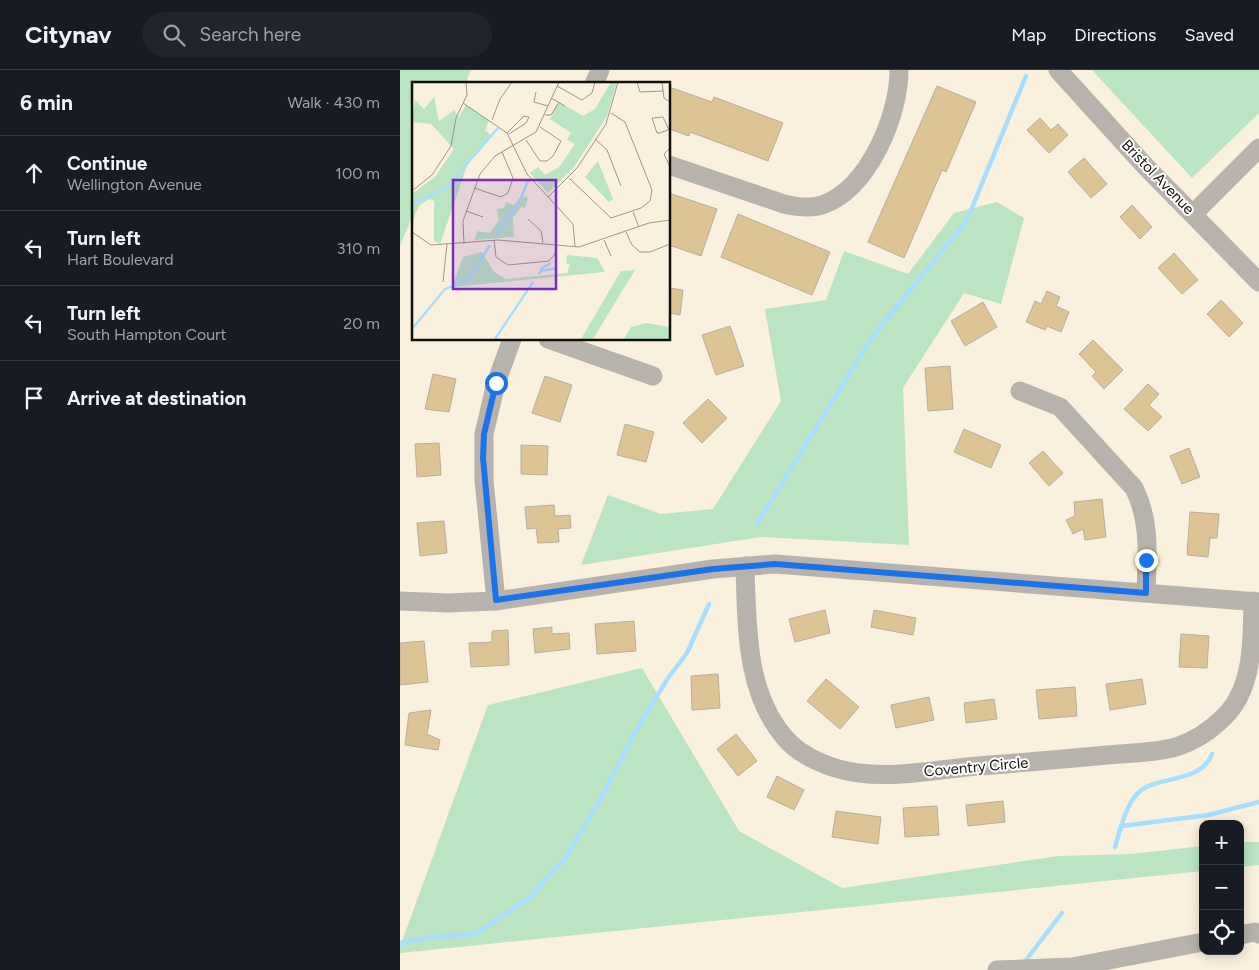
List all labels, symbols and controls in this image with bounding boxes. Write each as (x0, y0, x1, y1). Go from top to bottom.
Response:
search box (142, 12, 492, 57)
text: Citynav (25, 20, 112, 49)
icon: search (160, 21, 188, 49)
text: Search here (200, 23, 301, 46)
text: Map (1011, 24, 1046, 46)
text: Directions (1074, 24, 1156, 46)
text: Saved (1184, 24, 1234, 46)
inset map (412, 82, 670, 340)
text: 6 min (20, 90, 73, 115)
text: Walk · 430 m (287, 93, 380, 112)
street label: Bristol Avenue (1118, 136, 1198, 218)
text: Continue (67, 152, 147, 175)
icon: ahead (20, 159, 48, 187)
text: 100 m (335, 164, 380, 183)
text: Wellington Avenue (67, 175, 202, 194)
text: Turn left (67, 227, 141, 250)
icon: left (20, 234, 48, 262)
text: 310 m (337, 239, 380, 258)
text: Hart Boulevard (67, 250, 174, 269)
text: Turn left (67, 302, 141, 325)
icon: left (20, 309, 48, 337)
text: 20 m (343, 314, 380, 333)
text: South Hampton Court (67, 325, 227, 344)
route start (485, 372, 508, 395)
icon: arrive (20, 384, 48, 412)
text: Arrive at destination (67, 387, 246, 410)
route end (1135, 549, 1158, 572)
street label: Coventry Circle (923, 753, 1029, 781)
map controls (1199, 820, 1244, 955)
button: + (1199, 820, 1244, 865)
button: − (1199, 865, 1244, 910)
button: locate (1199, 910, 1244, 955)

